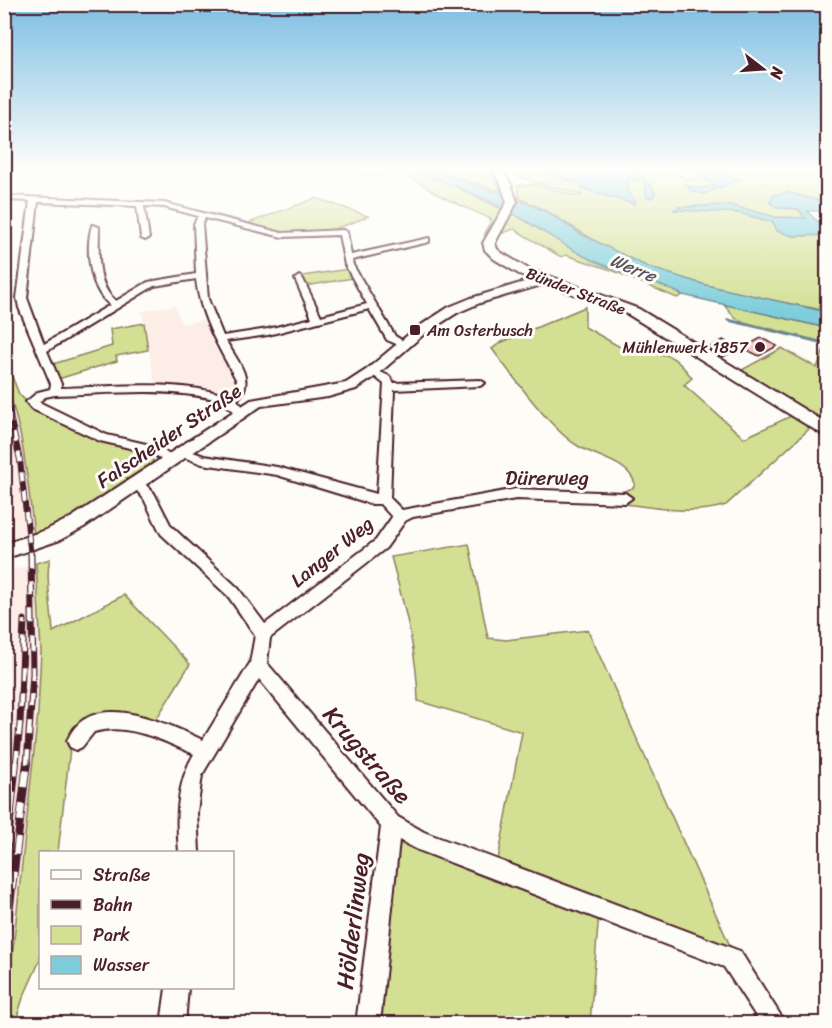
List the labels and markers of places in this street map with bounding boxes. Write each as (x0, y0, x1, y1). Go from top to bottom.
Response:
place label: Am Osterbusch (426, 316, 533, 345)
marker: Am Osterbusch (408, 323, 422, 337)
place label: Mühlenwerk 1857 (623, 333, 749, 362)
marker: Mühlenwerk 1857 (753, 340, 767, 354)

